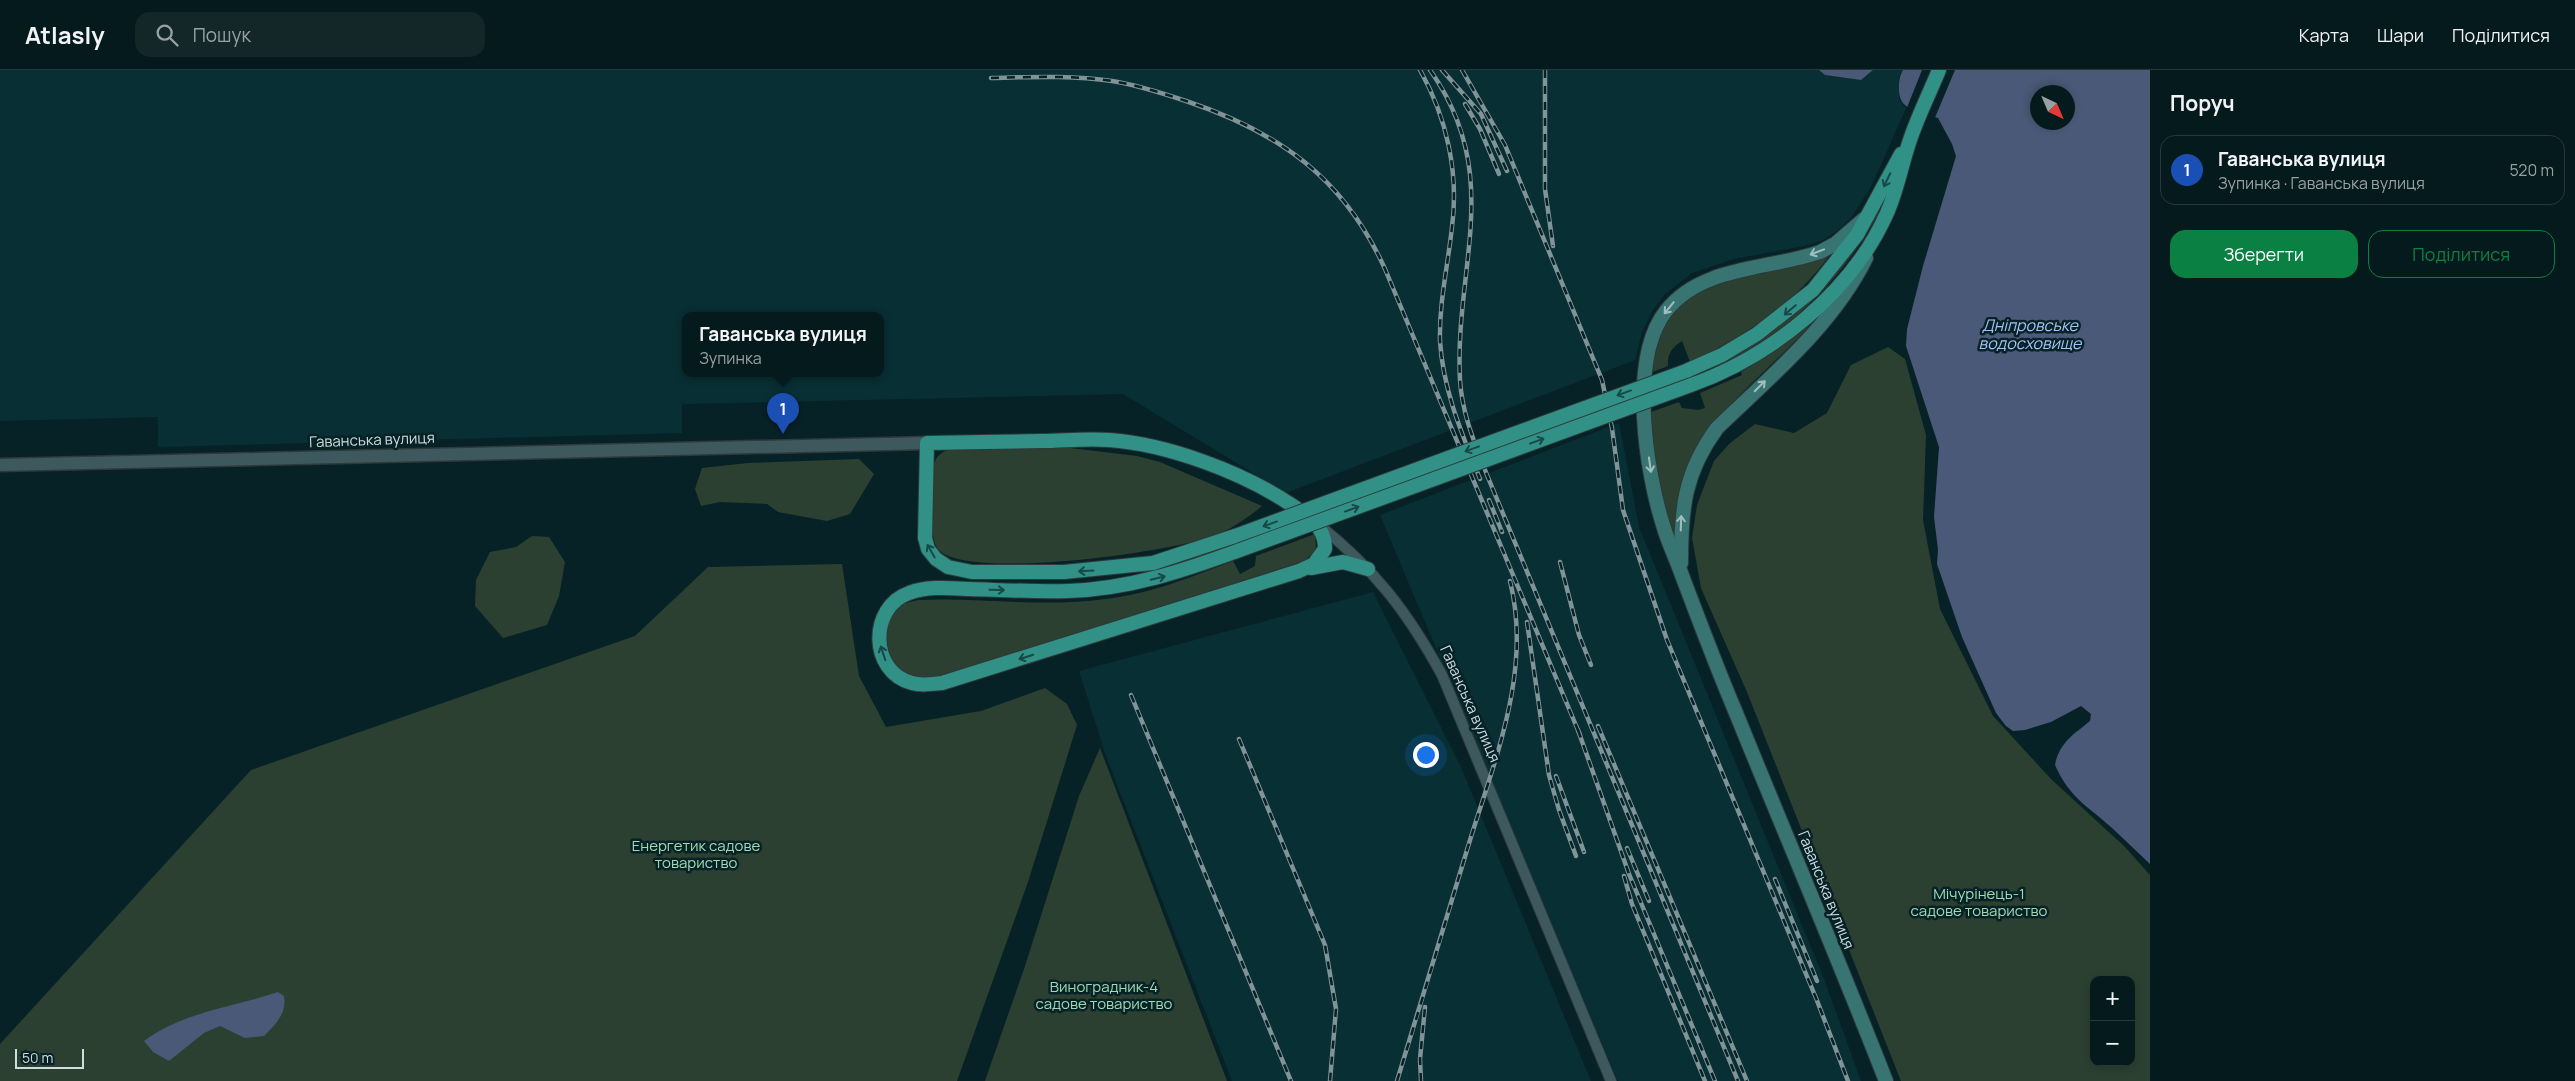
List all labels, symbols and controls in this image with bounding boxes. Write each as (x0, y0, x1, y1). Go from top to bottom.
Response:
search box (135, 12, 485, 57)
text: Atlasly (25, 18, 105, 51)
icon: search (153, 21, 181, 49)
text: Пошук (193, 22, 251, 48)
text: Карта (2299, 23, 2349, 47)
text: Шари (2377, 23, 2424, 47)
text: Поділитися (2452, 23, 2550, 47)
north arrow (2030, 85, 2075, 130)
text: Поруч (2170, 89, 2235, 117)
text: Гаванська вулиця (2218, 146, 2385, 172)
text: 1 (2183, 159, 2191, 181)
text: 520 m (2510, 159, 2554, 181)
text: Зупинка · Гаванська вулиця (2218, 172, 2425, 194)
one-way arrow (1881, 173, 1891, 188)
button: Зберегти (2170, 230, 2358, 278)
button: Поділитися (2368, 230, 2555, 278)
one-way arrow (1810, 248, 1825, 258)
one-way arrow (1663, 301, 1674, 314)
one-way arrow (1784, 304, 1797, 315)
popup (682, 312, 884, 377)
water label: Дніпровське водосховище (1979, 314, 2083, 354)
text: Гаванська вулиця (699, 321, 867, 347)
text: Зупинка (699, 347, 762, 369)
one-way arrow (1753, 380, 1766, 392)
one-way arrow (1617, 389, 1632, 398)
pin: 1 (767, 393, 799, 434)
street label: Гаванська вулиця (309, 427, 435, 452)
one-way arrow (1529, 436, 1545, 445)
one-way arrow (1464, 446, 1479, 455)
one-way arrow (1646, 456, 1656, 472)
one-way arrow (1344, 504, 1359, 513)
one-way arrow (1677, 515, 1686, 531)
one-way arrow (1263, 520, 1278, 529)
one-way arrow (926, 545, 936, 559)
one-way arrow (1079, 567, 1095, 576)
one-way arrow (1149, 572, 1165, 582)
one-way arrow (988, 585, 1004, 594)
street label: Гаванська вулиця (1435, 642, 1506, 766)
one-way arrow (877, 646, 887, 662)
one-way arrow (1019, 653, 1035, 662)
your location (1413, 742, 1439, 768)
street label: Гаванська вулиця (1793, 828, 1860, 952)
park label: Енергетик садове товариство (632, 835, 760, 873)
park label: Мічурінець-1 садове товариство (1911, 883, 2048, 921)
park label: Виноградник-4 садове товариство (1036, 976, 1173, 1014)
map controls (2090, 976, 2135, 1066)
button: + (2090, 976, 2135, 1021)
button: − (2090, 1021, 2135, 1066)
scale bar (15, 1046, 84, 1069)
text: 50 m (22, 1048, 53, 1067)

